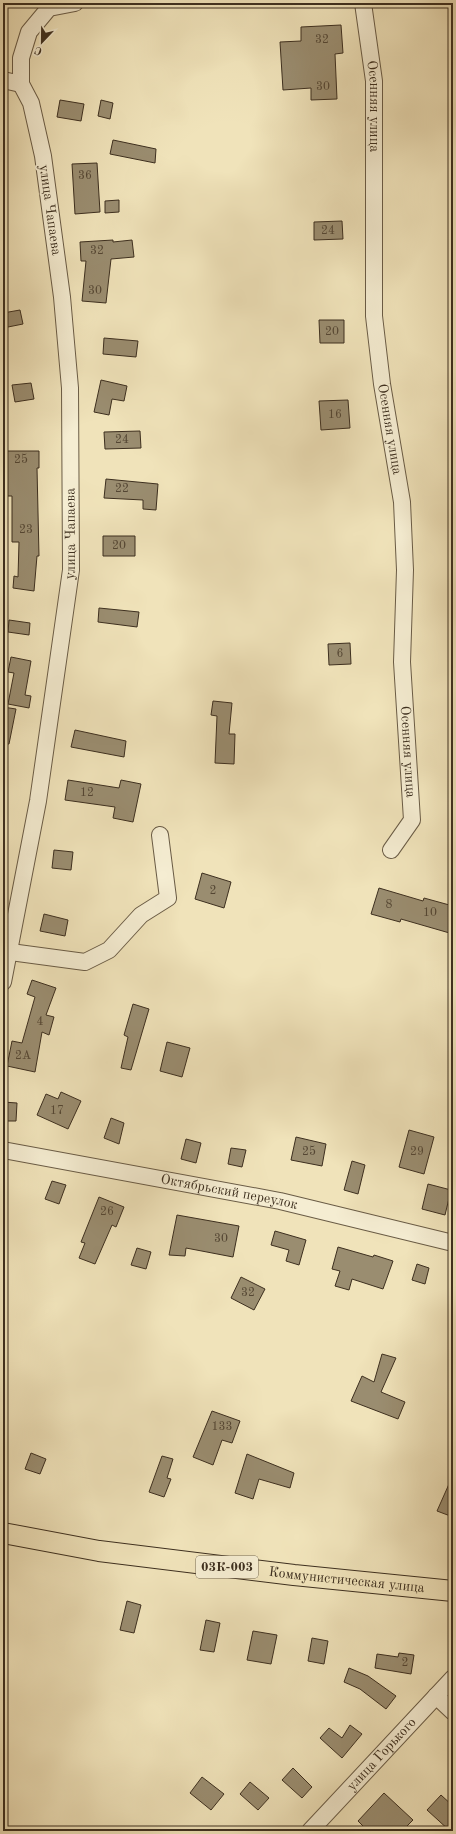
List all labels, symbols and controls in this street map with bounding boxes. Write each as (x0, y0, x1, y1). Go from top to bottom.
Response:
north arrow (22, 22, 62, 62)
house number: 32 (315, 34, 329, 46)
text: С (33, 43, 44, 56)
street label: Осенняя улица (364, 59, 381, 152)
house number: 30 (316, 81, 330, 93)
street label: улица Чапаева (37, 164, 63, 256)
house number: 36 (78, 170, 92, 182)
house number: 24 (321, 225, 335, 237)
house number: 32 (90, 245, 104, 257)
house number: 30 (88, 285, 102, 297)
house number: 20 (325, 326, 339, 338)
street label: Осенняя улица (375, 383, 404, 476)
house number: 16 (328, 409, 342, 421)
house number: 24 (115, 434, 129, 446)
house number: 25 (14, 453, 28, 466)
house number: 22 (115, 483, 129, 495)
street label: улица Чапаева (63, 488, 78, 580)
house number: 23 (19, 524, 33, 536)
house number: 20 (112, 540, 126, 552)
house number: 6 (337, 648, 344, 660)
street label: Осенняя улица (398, 705, 418, 798)
house number: 12 (80, 787, 94, 799)
house number: 2 (210, 885, 216, 897)
house number: 8 (386, 899, 393, 911)
house number: 10 (423, 907, 437, 919)
house number: 4 (37, 1016, 44, 1028)
house number: 2А (15, 1050, 31, 1062)
house number: 17 (50, 1105, 64, 1117)
house number: 25 (302, 1145, 316, 1158)
house number: 29 (410, 1146, 424, 1158)
street label: Октябрьский переулок (159, 1172, 299, 1212)
house number: 26 (100, 1206, 114, 1218)
house number: 30 (214, 1233, 228, 1245)
house number: 32 (241, 1287, 255, 1299)
house number: 133 (212, 1421, 232, 1433)
road number: 03К-003 (196, 1556, 258, 1578)
street label: Коммунистическая улица (268, 1565, 425, 1595)
house number: 2 (402, 1657, 408, 1669)
street label: улица Горького (344, 1715, 419, 1793)

